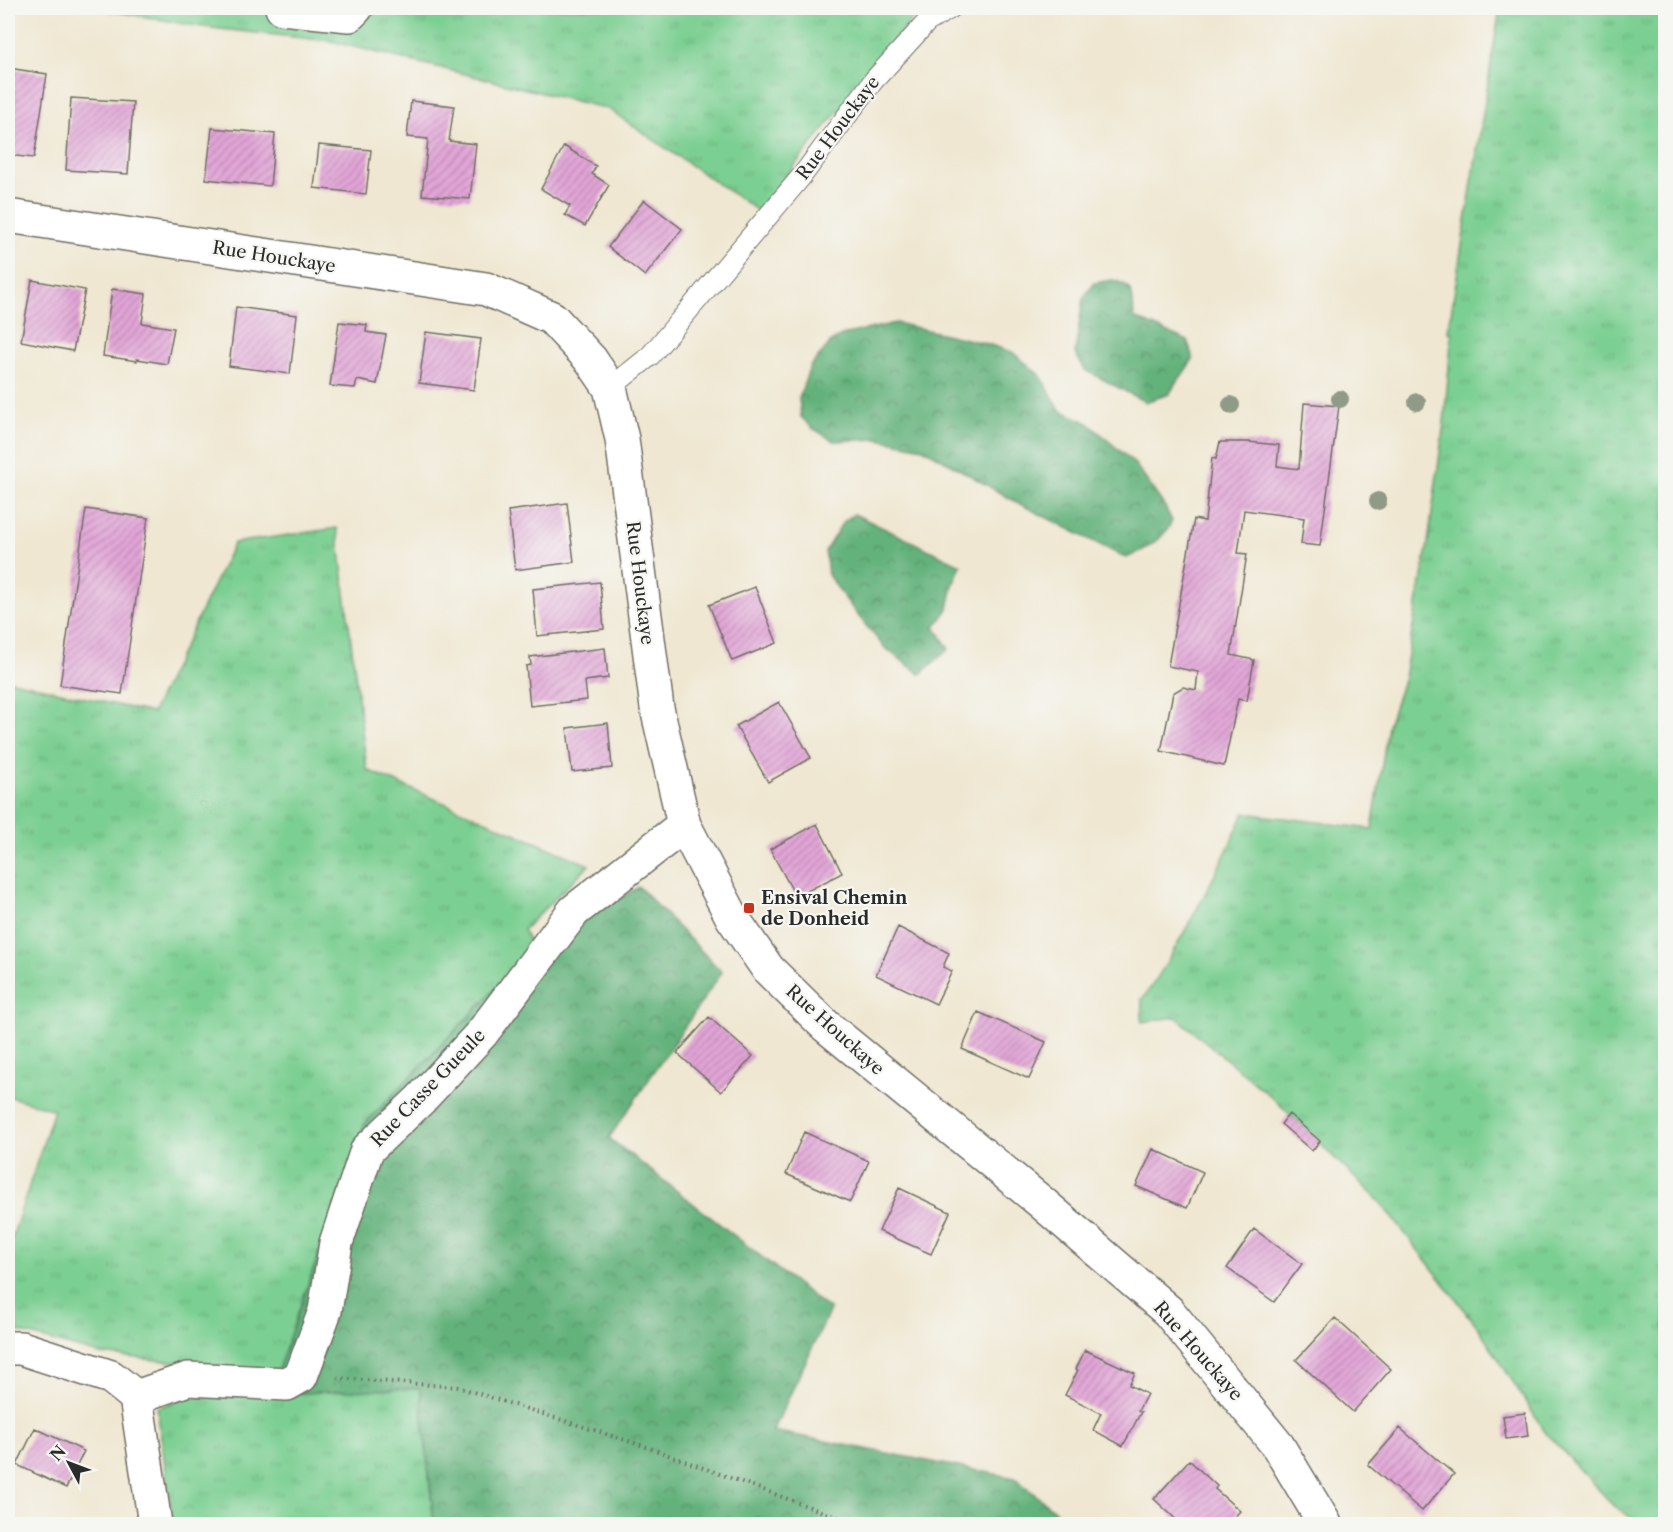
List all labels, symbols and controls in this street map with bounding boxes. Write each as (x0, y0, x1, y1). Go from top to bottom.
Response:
street label: Rue Houckaye (792, 72, 884, 184)
street label: Rue Houckaye (211, 236, 337, 278)
street label: Rue Houckaye (622, 520, 658, 646)
place label: Ensival Chemin de Donheid (761, 887, 908, 930)
marker: Ensival Chemin de Donheid (742, 901, 756, 915)
street label: Rue Houckaye (781, 980, 889, 1080)
street label: Rue Casse Gueule (366, 1025, 490, 1151)
street label: Rue Houckaye (1149, 1297, 1247, 1405)
north arrow (39, 1433, 99, 1493)
text: N (46, 1441, 70, 1465)

